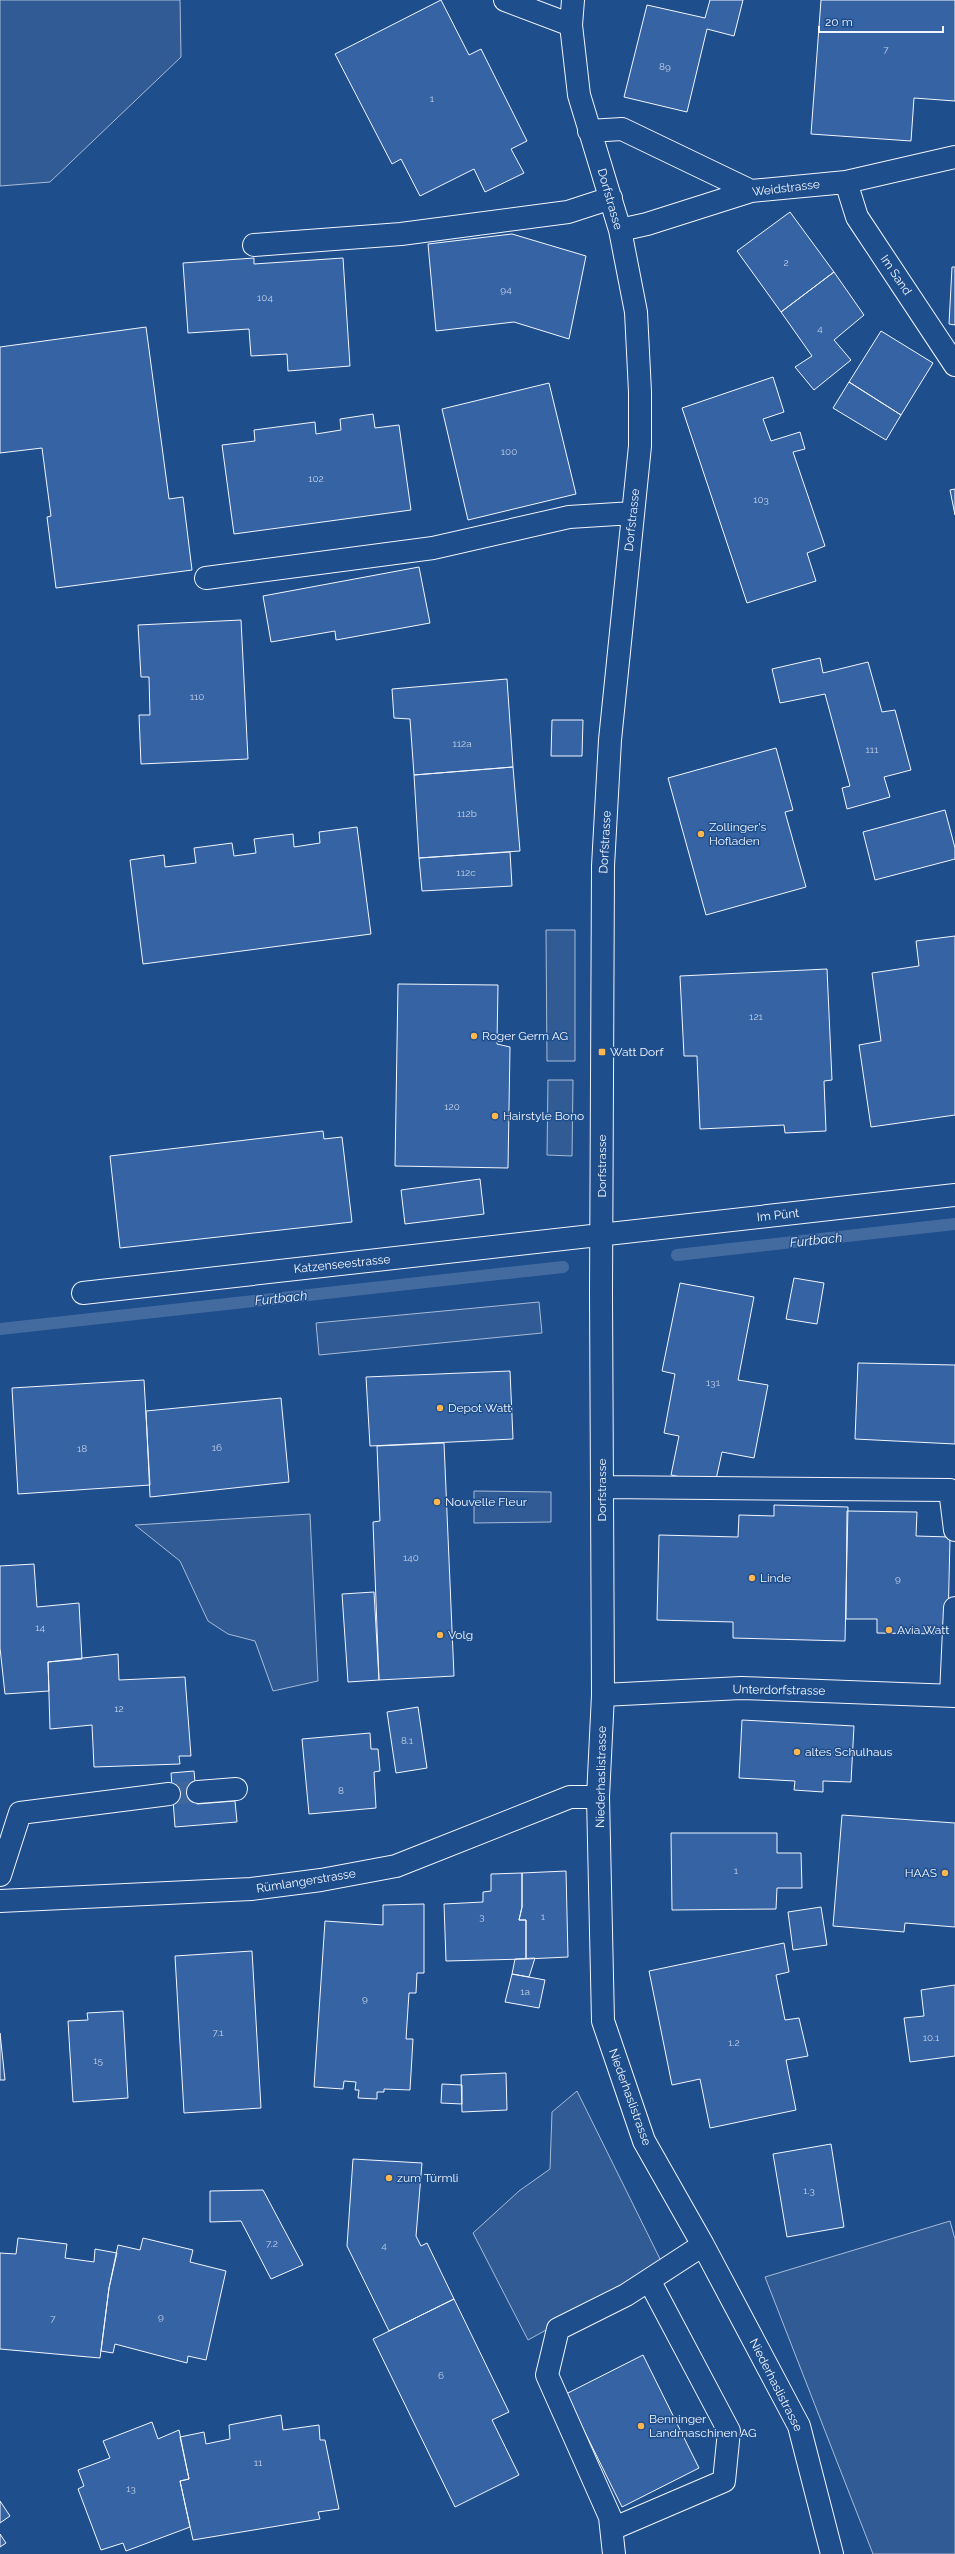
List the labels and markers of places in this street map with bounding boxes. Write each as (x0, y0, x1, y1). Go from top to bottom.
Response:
place label: Zollinger's Hofladen (709, 820, 767, 848)
marker: Zollinger's Hofladen (696, 829, 706, 839)
place label: Roger Germ AG (482, 1029, 568, 1043)
marker: Roger Germ AG (469, 1031, 479, 1041)
place label: Watt Dorf (610, 1045, 664, 1059)
marker: Watt Dorf (597, 1047, 607, 1057)
place label: Hairstyle Bono (503, 1109, 584, 1123)
marker: Hairstyle Bono (490, 1111, 500, 1121)
place label: Depot Watt (448, 1401, 511, 1415)
marker: Depot Watt (435, 1403, 445, 1413)
place label: Nouvelle Fleur (445, 1495, 528, 1509)
marker: Nouvelle Fleur (432, 1497, 442, 1507)
place label: Linde (760, 1571, 791, 1585)
marker: Linde (747, 1573, 757, 1583)
place label: Avia Watt (897, 1623, 949, 1637)
marker: Avia Watt (884, 1625, 894, 1635)
place label: Volg (448, 1628, 473, 1642)
marker: Volg (435, 1630, 445, 1640)
place label: altes Schulhaus (805, 1745, 893, 1759)
marker: altes Schulhaus (792, 1747, 802, 1757)
place label: HAAS (905, 1866, 937, 1880)
marker: HAAS (940, 1868, 950, 1878)
place label: zum Türmli (397, 2171, 458, 2185)
marker: zum Türmli (384, 2173, 394, 2183)
place label: Benninger Landmaschinen AG (649, 2412, 757, 2440)
marker: Benninger Landmaschinen AG (636, 2421, 646, 2431)

